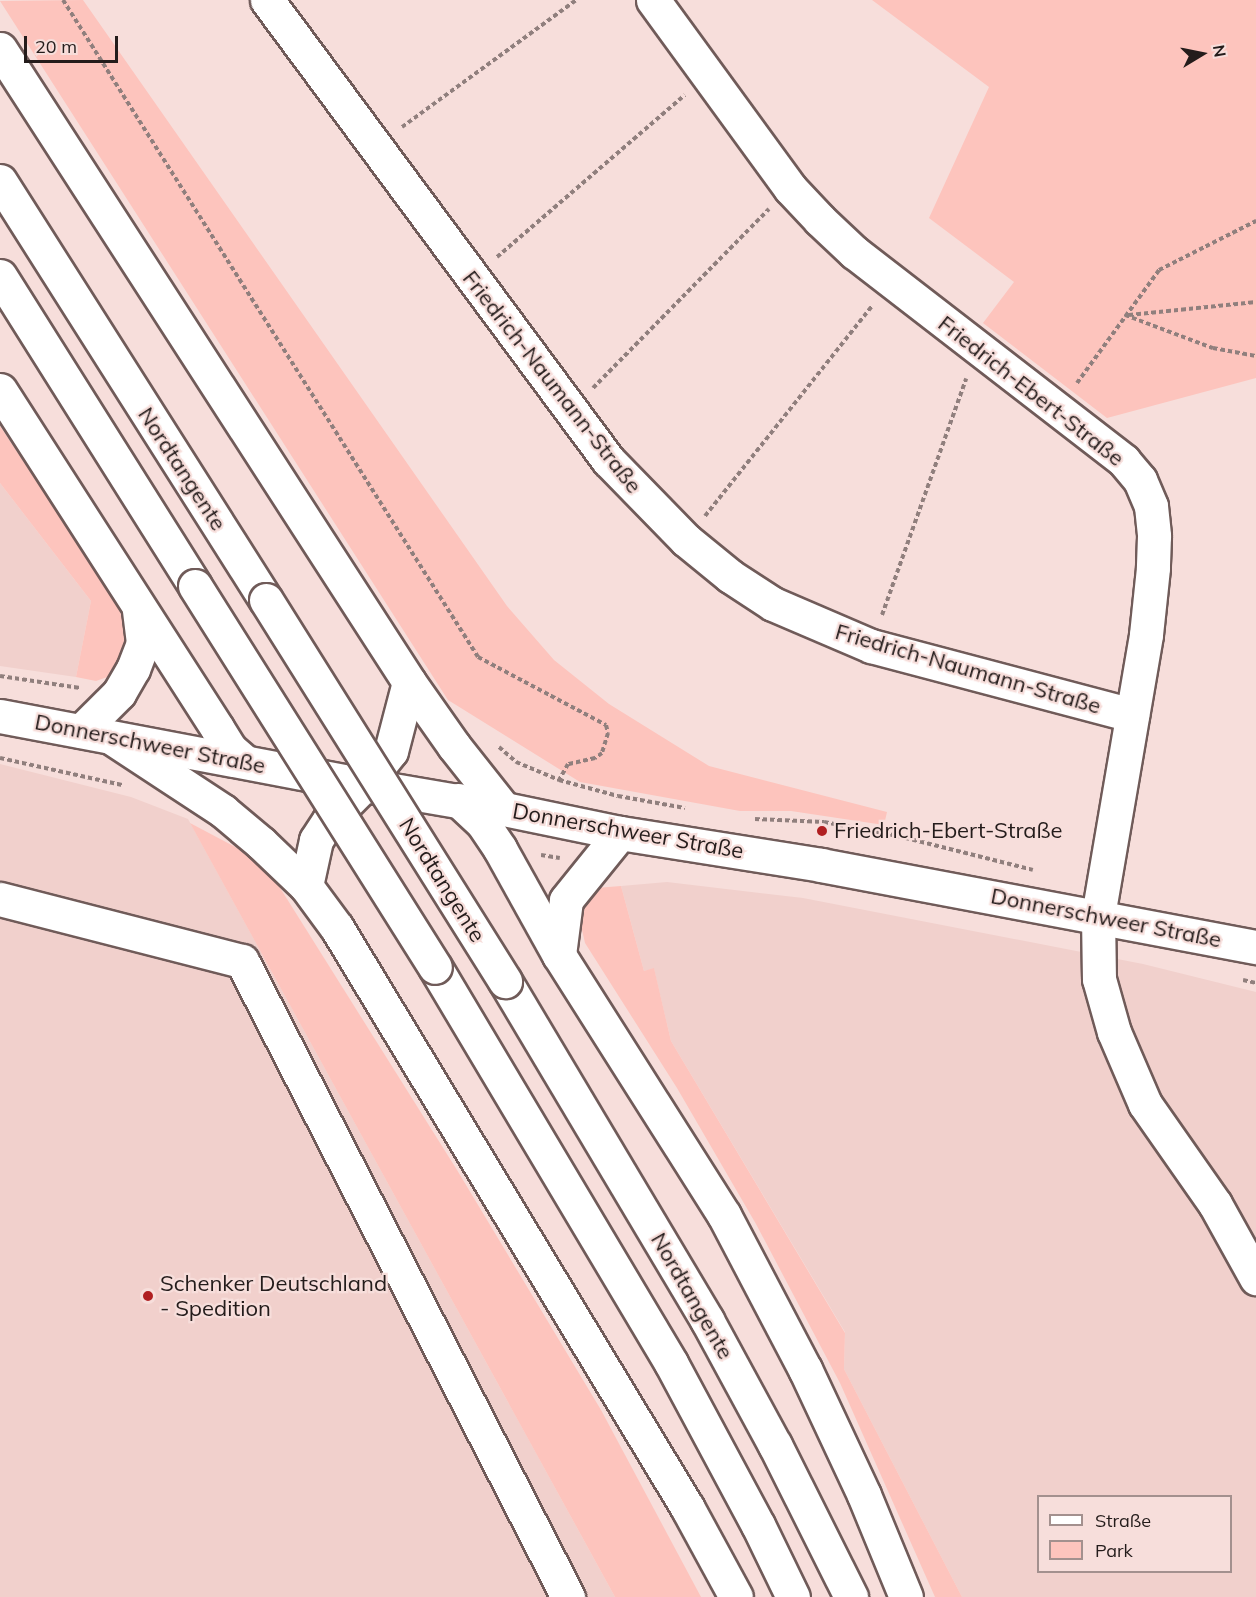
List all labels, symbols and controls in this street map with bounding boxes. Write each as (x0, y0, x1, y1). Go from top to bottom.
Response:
scale bar (27, 24, 122, 62)
north arrow (1172, 24, 1232, 84)
text: 20 m (35, 35, 77, 58)
text: N (1209, 43, 1231, 59)
street label: Friedrich-Naumann-Straße (457, 266, 647, 498)
street label: Friedrich-Ebert-Straße (933, 310, 1129, 472)
street label: Nordtangente (132, 402, 232, 536)
street label: Friedrich-Naumann-Straße (832, 618, 1104, 720)
street label: Donnerschweer Straße (33, 709, 267, 779)
street label: Donnerschweer Straße (510, 798, 746, 864)
street label: Nordtangente (393, 813, 491, 947)
place label: Friedrich-Ebert-Straße (834, 818, 1062, 844)
marker: Friedrich-Ebert-Straße (815, 824, 829, 838)
street label: Donnerschweer Straße (989, 883, 1223, 953)
street label: Nordtangente (645, 1228, 739, 1364)
place label: Schenker Deutschland - Spedition (160, 1270, 387, 1322)
marker: Schenker Deutschland - Spedition (141, 1289, 155, 1303)
legend (1037, 1495, 1232, 1573)
text: Straße (1095, 1509, 1151, 1532)
text: Park (1095, 1539, 1133, 1562)

